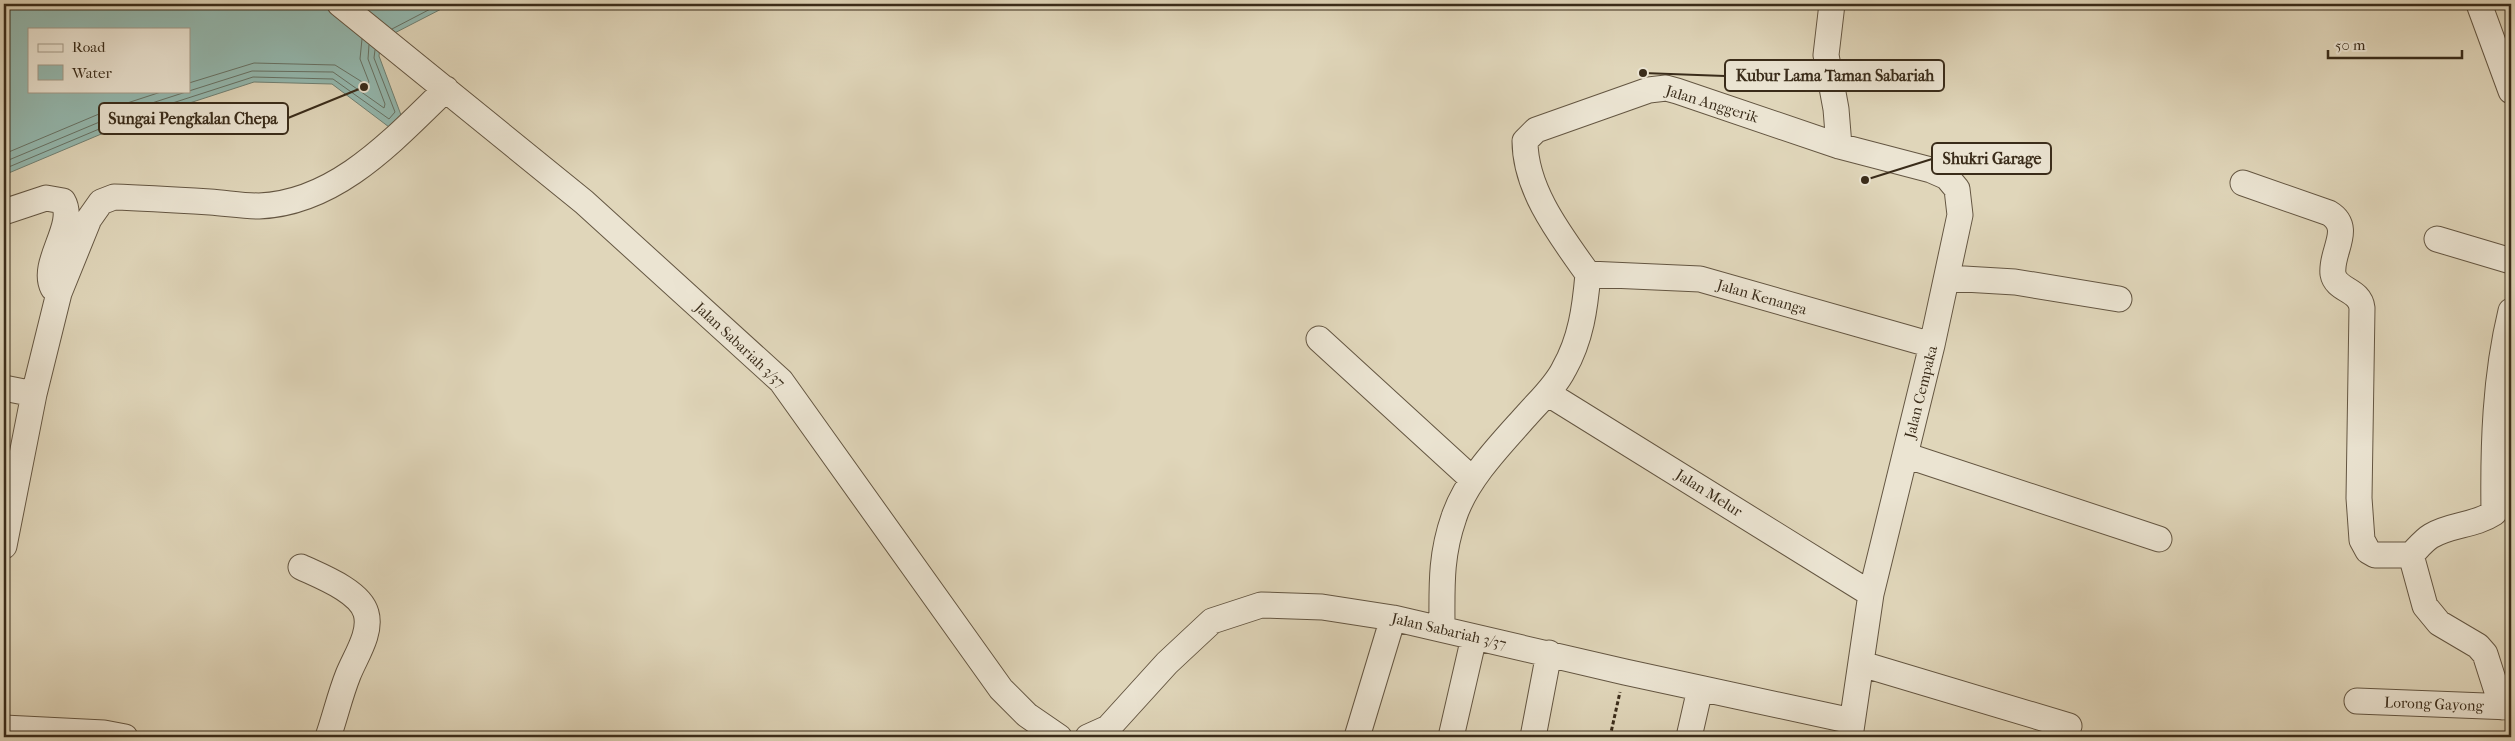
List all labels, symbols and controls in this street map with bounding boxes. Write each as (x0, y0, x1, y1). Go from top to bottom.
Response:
legend (28, 28, 190, 92)
scale bar (2328, 28, 2461, 60)
text: 50 m (2335, 36, 2366, 54)
text: Road (72, 38, 106, 56)
callout: Kubur Lama Taman Sabariah (1725, 60, 1944, 91)
text: Water (71, 64, 112, 82)
text: Kubur Lama Taman Sabariah (1736, 66, 1935, 85)
street label: Jalan Anggerik (1663, 81, 1761, 127)
callout: Sungai Pengkalan Chepa (99, 103, 288, 134)
text: Sungai Pengkalan Chepa (108, 109, 278, 129)
callout: Shukri Garage (1932, 143, 2051, 174)
text: Shukri Garage (1943, 149, 2041, 169)
street label: Jalan Kenanga (1714, 275, 1810, 319)
street label: Jalan Sabariah 3/37 (690, 298, 789, 392)
street label: Jalan Cempaka (1901, 343, 1941, 441)
street label: Jalan Melur (1672, 465, 1746, 521)
street label: Jalan Sabariah 3/37 (1389, 609, 1508, 653)
street label: Lorong Gayong (2384, 693, 2485, 715)

